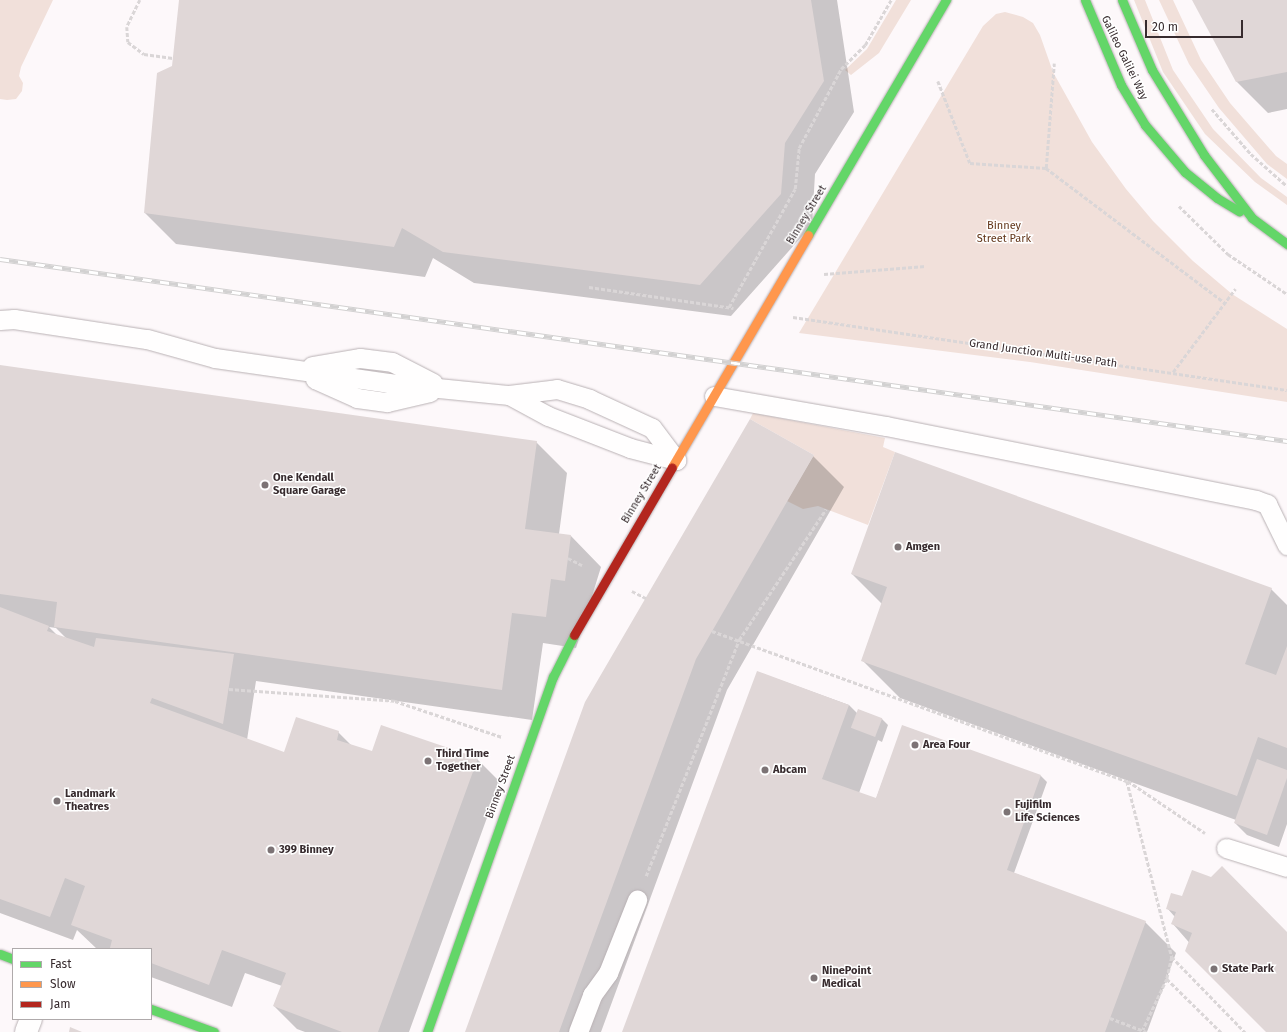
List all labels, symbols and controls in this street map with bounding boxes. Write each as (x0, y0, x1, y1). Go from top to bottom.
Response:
scale bar (1147, 12, 1245, 38)
street label: Galileo Galilei Way (1098, 14, 1150, 102)
text: 20 m (1152, 20, 1178, 34)
street label: Binney Street (784, 183, 830, 247)
park label: Binney Street Park (977, 220, 1031, 246)
street label: Grand Junction Multi-use Path (968, 337, 1118, 371)
street label: Binney Street (619, 462, 665, 526)
place label: One Kendall Square Garage (273, 472, 346, 498)
marker: One Kendall Square Garage (260, 480, 270, 490)
place label: Amgen (906, 540, 940, 554)
marker: Amgen (893, 542, 903, 552)
place label: Area Four (923, 738, 970, 752)
marker: Area Four (910, 740, 920, 750)
place label: Third Time Together (436, 748, 489, 774)
street label: Binney Street (483, 753, 519, 821)
marker: Third Time Together (423, 756, 433, 766)
place label: Abcam (773, 763, 807, 777)
marker: Abcam (760, 765, 770, 775)
place label: Landmark Theatres (65, 788, 115, 814)
marker: Landmark Theatres (52, 796, 62, 806)
place label: Fujifilm Life Sciences (1015, 799, 1080, 825)
marker: Fujifilm Life Sciences (1002, 807, 1012, 817)
place label: 399 Binney (279, 843, 334, 857)
marker: 399 Binney (266, 845, 276, 855)
legend (12, 948, 152, 1020)
text: Fast (50, 957, 72, 971)
place label: State Park (1222, 962, 1274, 976)
marker: State Park (1209, 964, 1219, 974)
place label: NinePoint Medical (822, 965, 871, 991)
marker: NinePoint Medical (809, 973, 819, 983)
text: Slow (50, 977, 76, 991)
text: Jam (50, 997, 70, 1011)

